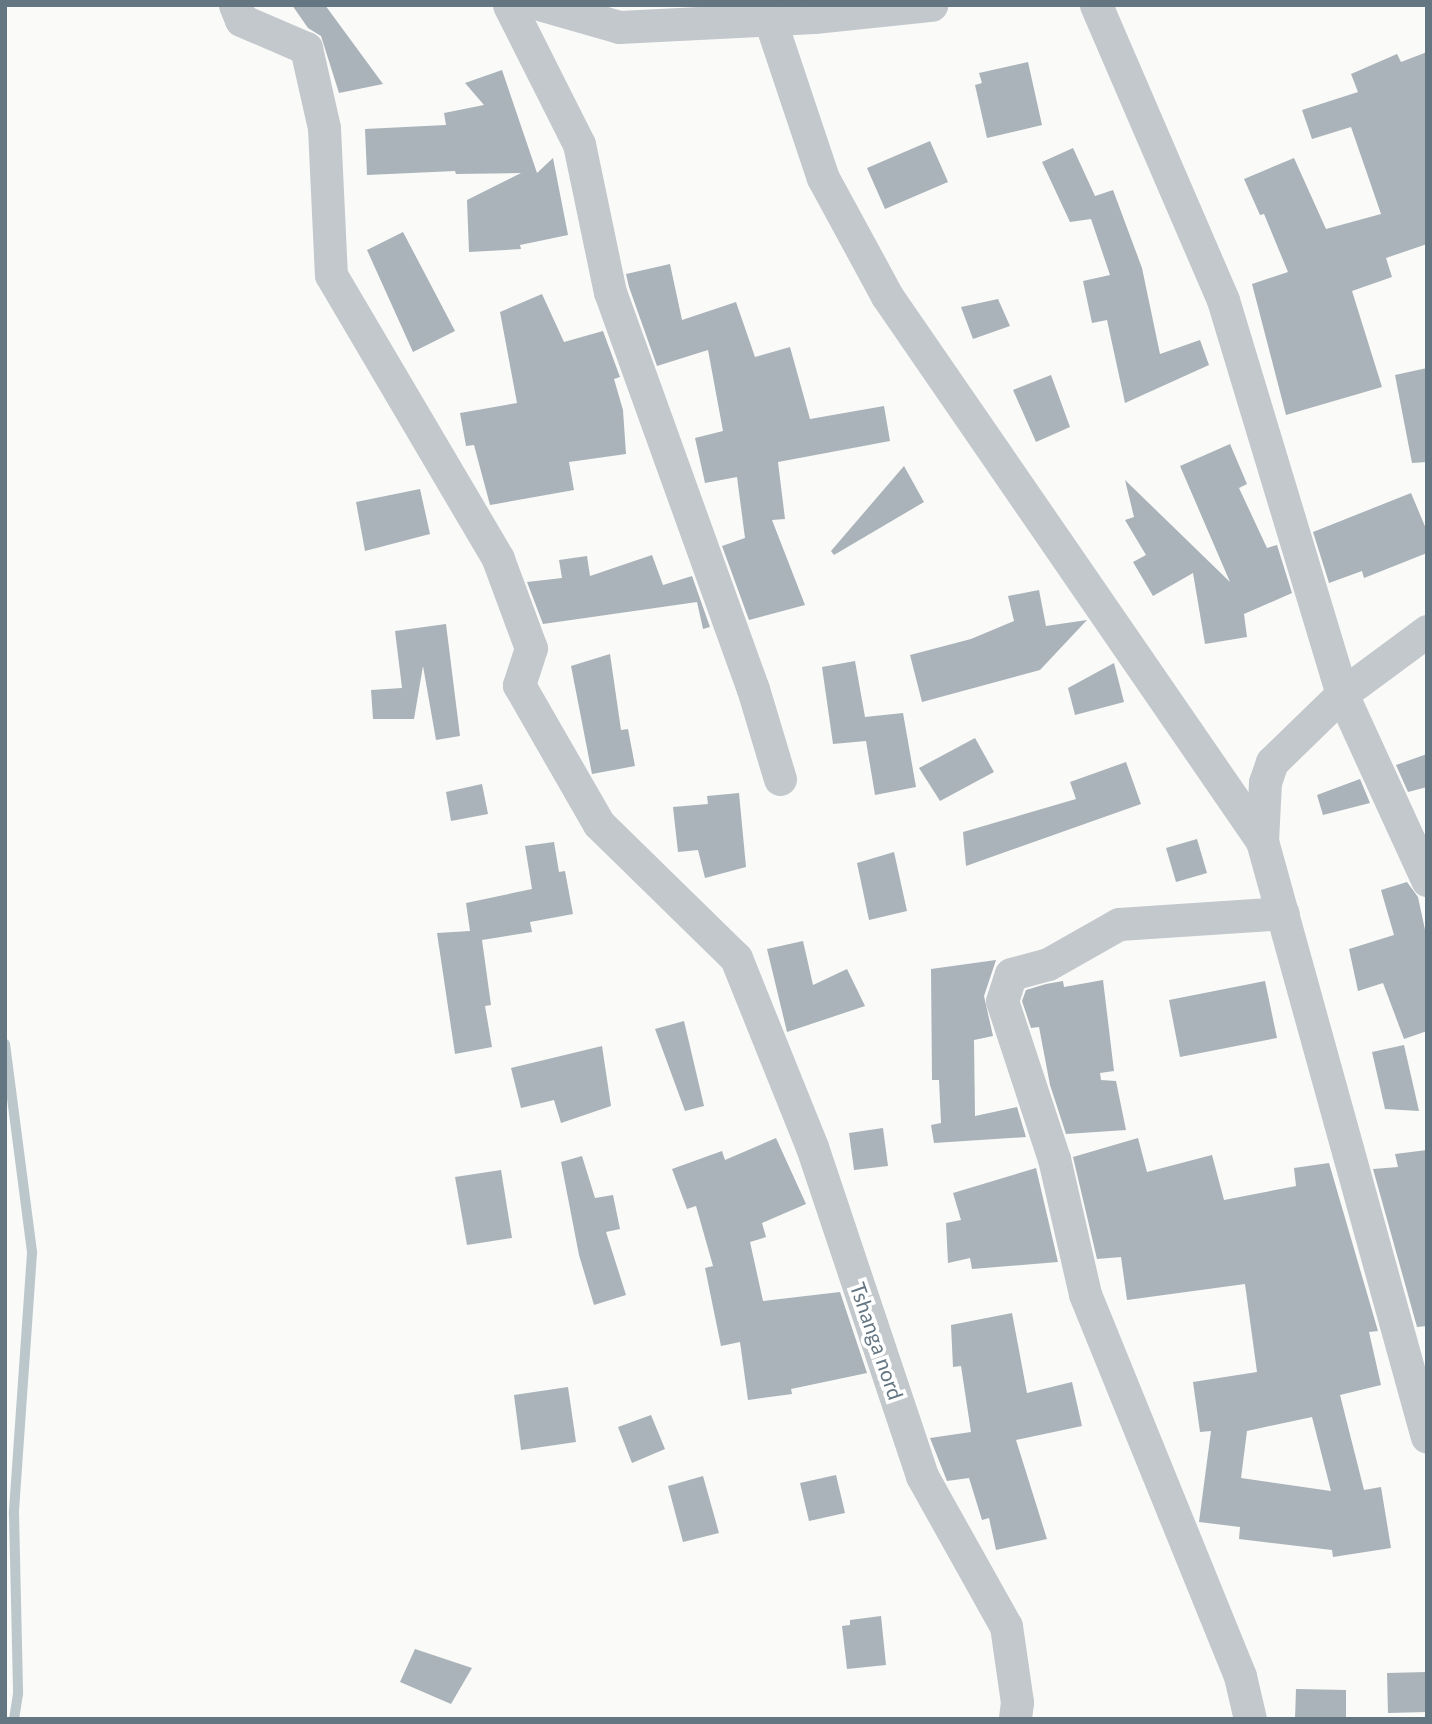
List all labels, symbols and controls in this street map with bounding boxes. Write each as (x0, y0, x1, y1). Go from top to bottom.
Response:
street label: Tshanga nord (845, 1279, 909, 1403)

